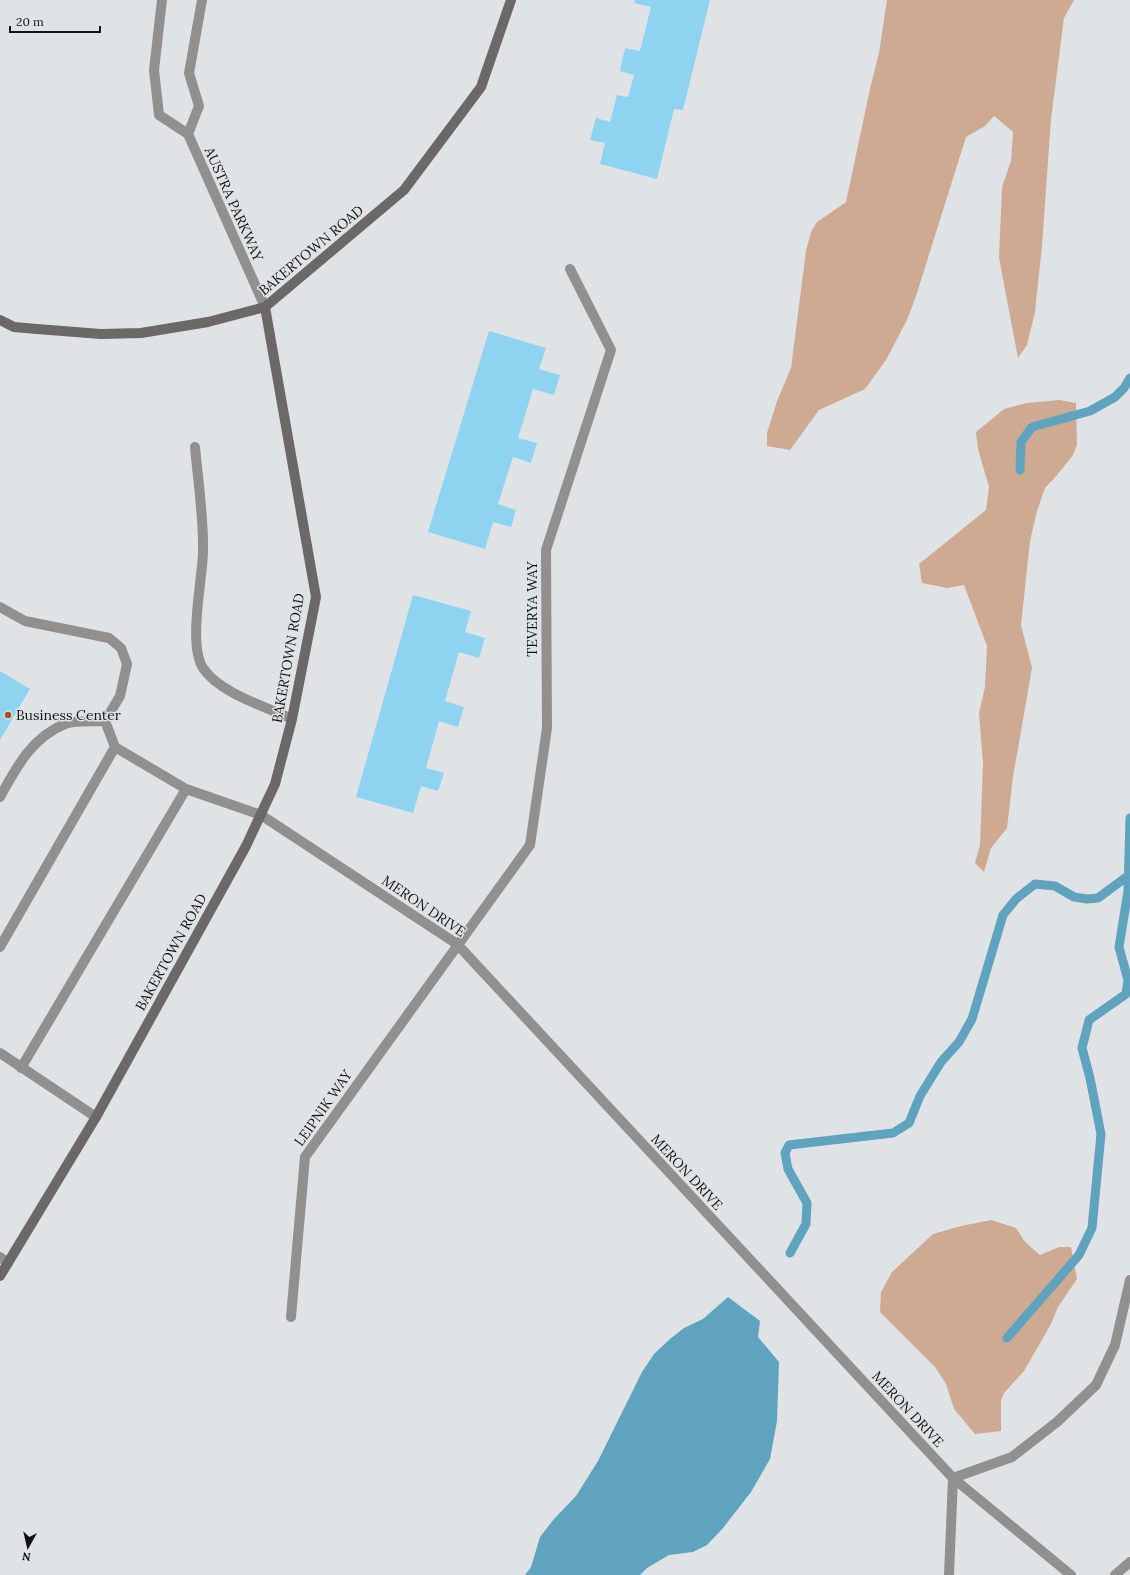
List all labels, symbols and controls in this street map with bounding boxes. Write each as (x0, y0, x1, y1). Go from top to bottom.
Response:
scale bar (10, 8, 100, 34)
text: 20 m (16, 14, 44, 29)
street label: AUSTRA PARKWAY (200, 143, 268, 265)
street label: BAKERTOWN ROAD (255, 201, 367, 299)
street label: TEVERYA WAY (523, 560, 541, 657)
street label: BAKERTOWN ROAD (268, 592, 308, 724)
place label: Business Center (16, 706, 121, 724)
marker: Business Center (3, 710, 13, 720)
street label: MERON DRIVE (379, 871, 470, 941)
street label: BAKERTOWN ROAD (131, 890, 211, 1014)
street label: LEIPNIK WAY (290, 1065, 357, 1150)
street label: MERON DRIVE (647, 1130, 727, 1214)
street label: MERON DRIVE (868, 1367, 948, 1451)
north arrow (8, 1527, 48, 1567)
text: N (21, 1549, 32, 1564)

